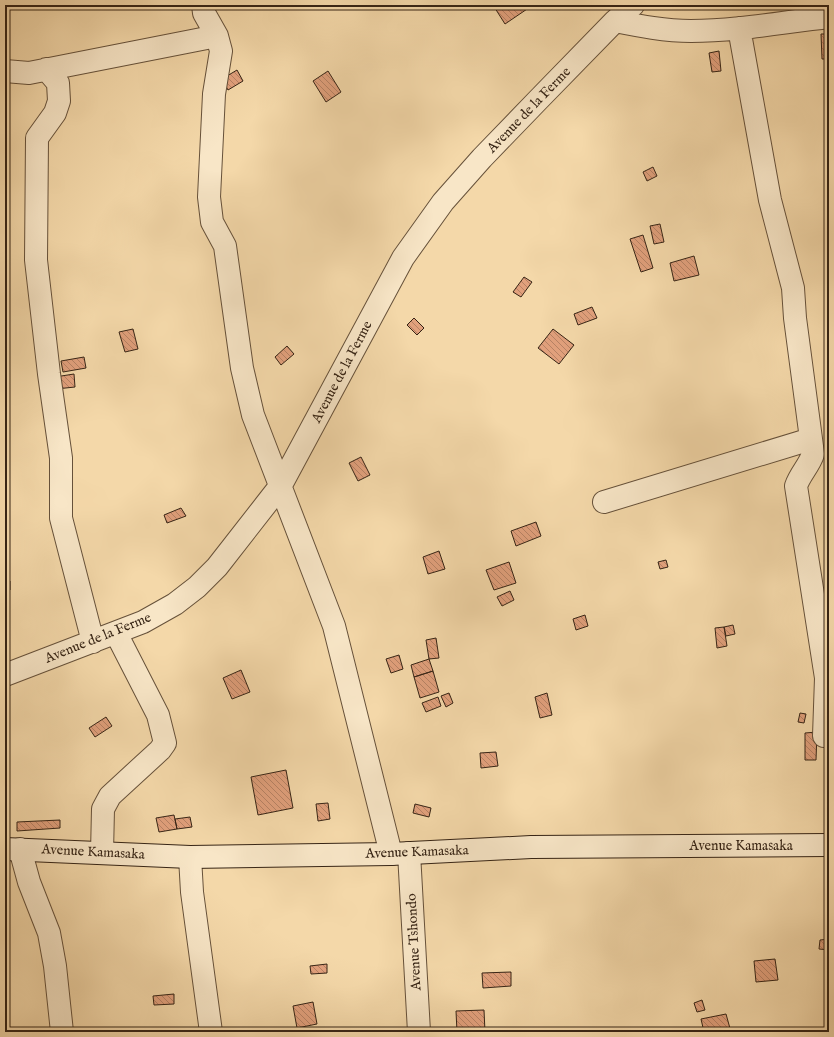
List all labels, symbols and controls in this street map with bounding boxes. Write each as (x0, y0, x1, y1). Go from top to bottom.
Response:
street label: Avenue de la Ferme (482, 63, 575, 158)
street label: Avenue de la Ferme (307, 317, 377, 427)
street label: Avenue de la Ferme (41, 608, 154, 668)
street label: Avenue Kamasaka (688, 837, 794, 855)
street label: Avenue Kamasaka (40, 840, 146, 864)
street label: Avenue Kamasaka (364, 841, 470, 863)
street label: Avenue Tshondo (402, 893, 426, 992)

